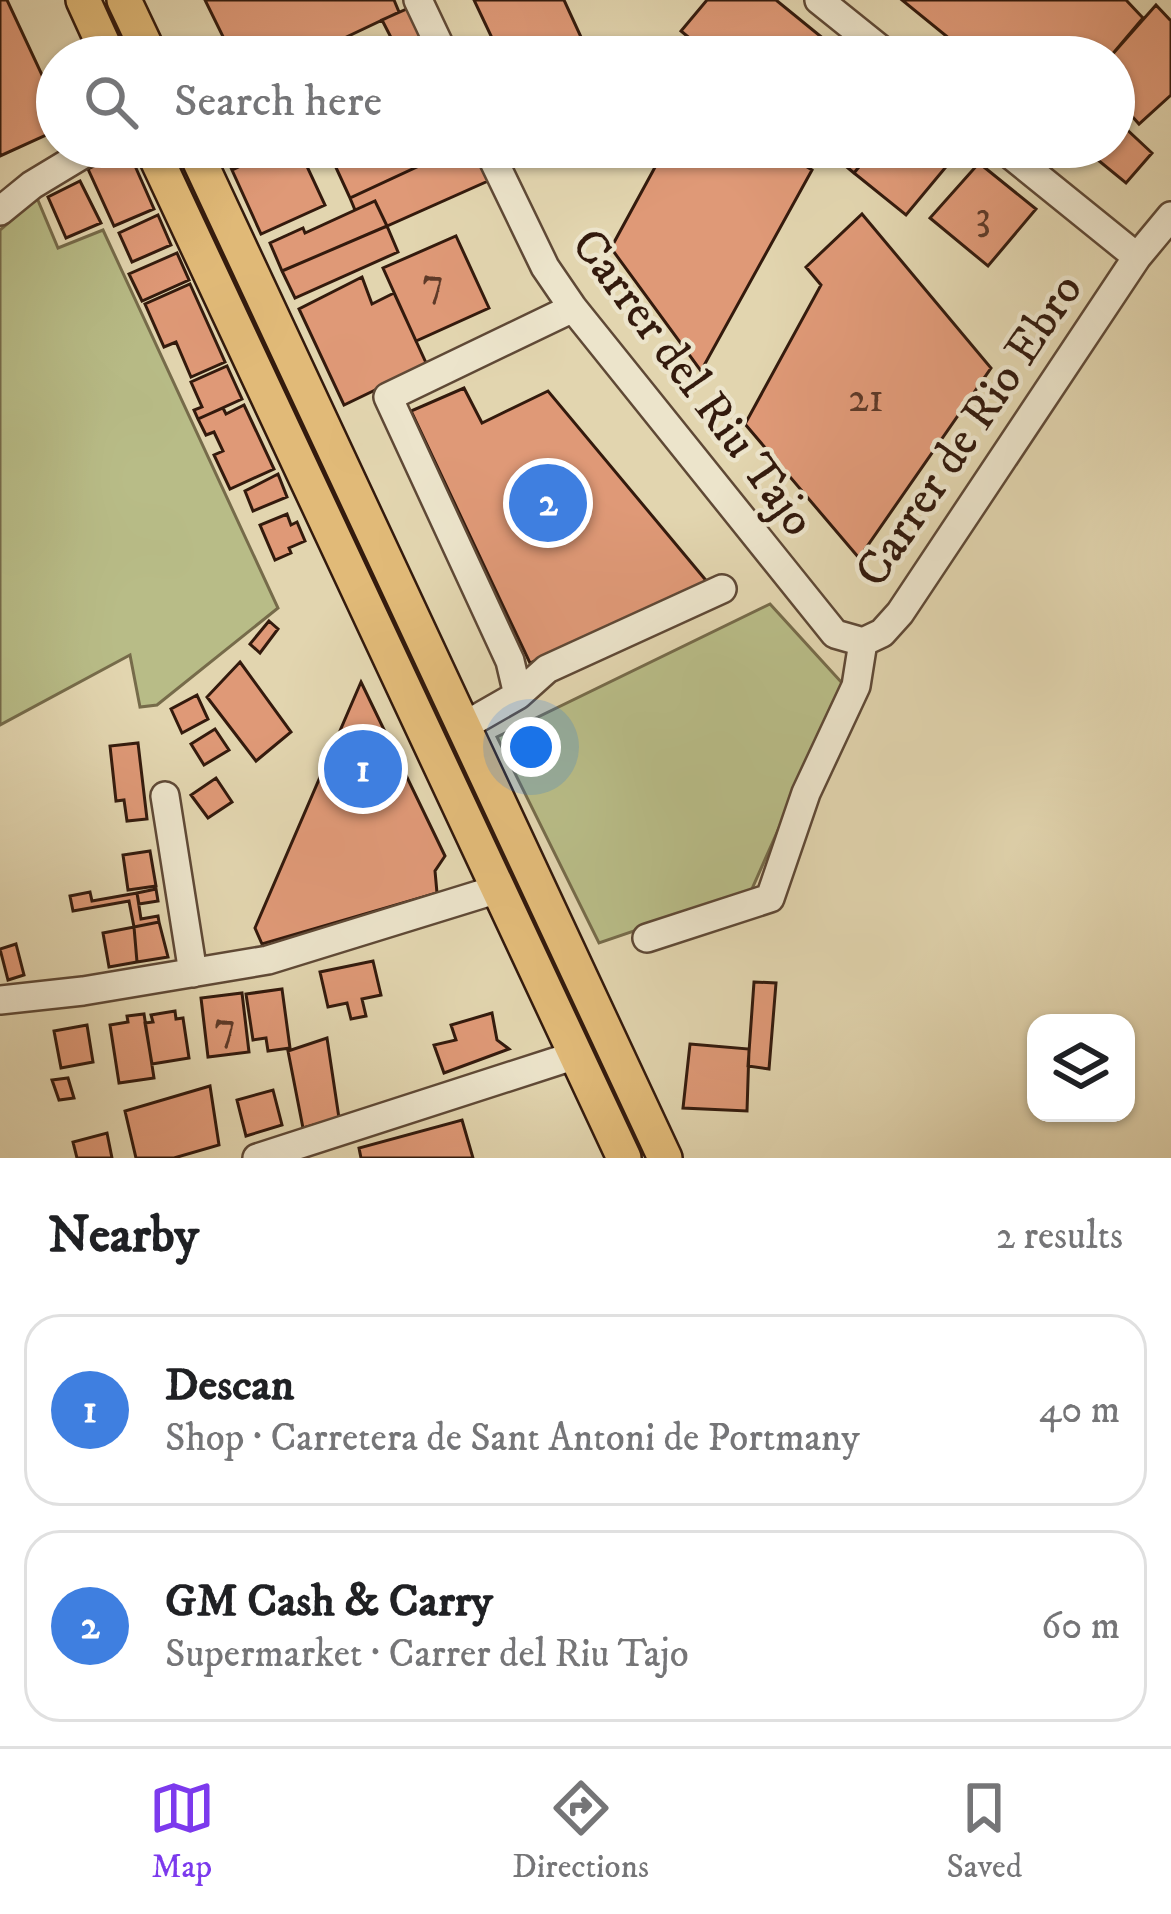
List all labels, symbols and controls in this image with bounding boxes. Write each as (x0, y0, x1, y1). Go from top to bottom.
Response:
search box (36, 36, 1135, 168)
icon: search (78, 69, 144, 135)
text: Search here (174, 74, 382, 130)
house number: 3 (975, 191, 991, 243)
street label: Carrer del Riu Tajo (557, 217, 828, 548)
house number: 7 (422, 258, 444, 310)
street label: Carrer de Rio Ebro (842, 262, 1097, 599)
house number: 21 (848, 373, 884, 425)
pin: 2 (509, 458, 587, 548)
your location (501, 717, 561, 777)
pin: 1 (324, 724, 402, 814)
house number: 7 (214, 1002, 236, 1054)
map controls (1027, 1014, 1135, 1122)
button: layers (1027, 1014, 1135, 1122)
text: Nearby (48, 1204, 199, 1268)
text: 2 results (996, 1212, 1123, 1261)
text: Descan (165, 1358, 294, 1414)
text: 1 (83, 1386, 97, 1435)
text: 40 m (1039, 1386, 1120, 1435)
text: Shop · Carretera de Sant Antoni de Portmany (165, 1414, 860, 1463)
text: GM Cash & Carry (165, 1574, 493, 1630)
text: 2 (80, 1602, 100, 1651)
text: 60 m (1041, 1602, 1120, 1651)
text: Supermarket · Carrer del Riu Tajo (165, 1630, 689, 1679)
tab: Map (149, 1775, 215, 1888)
tab: Directions (512, 1775, 649, 1888)
tab: Saved (946, 1775, 1022, 1888)

